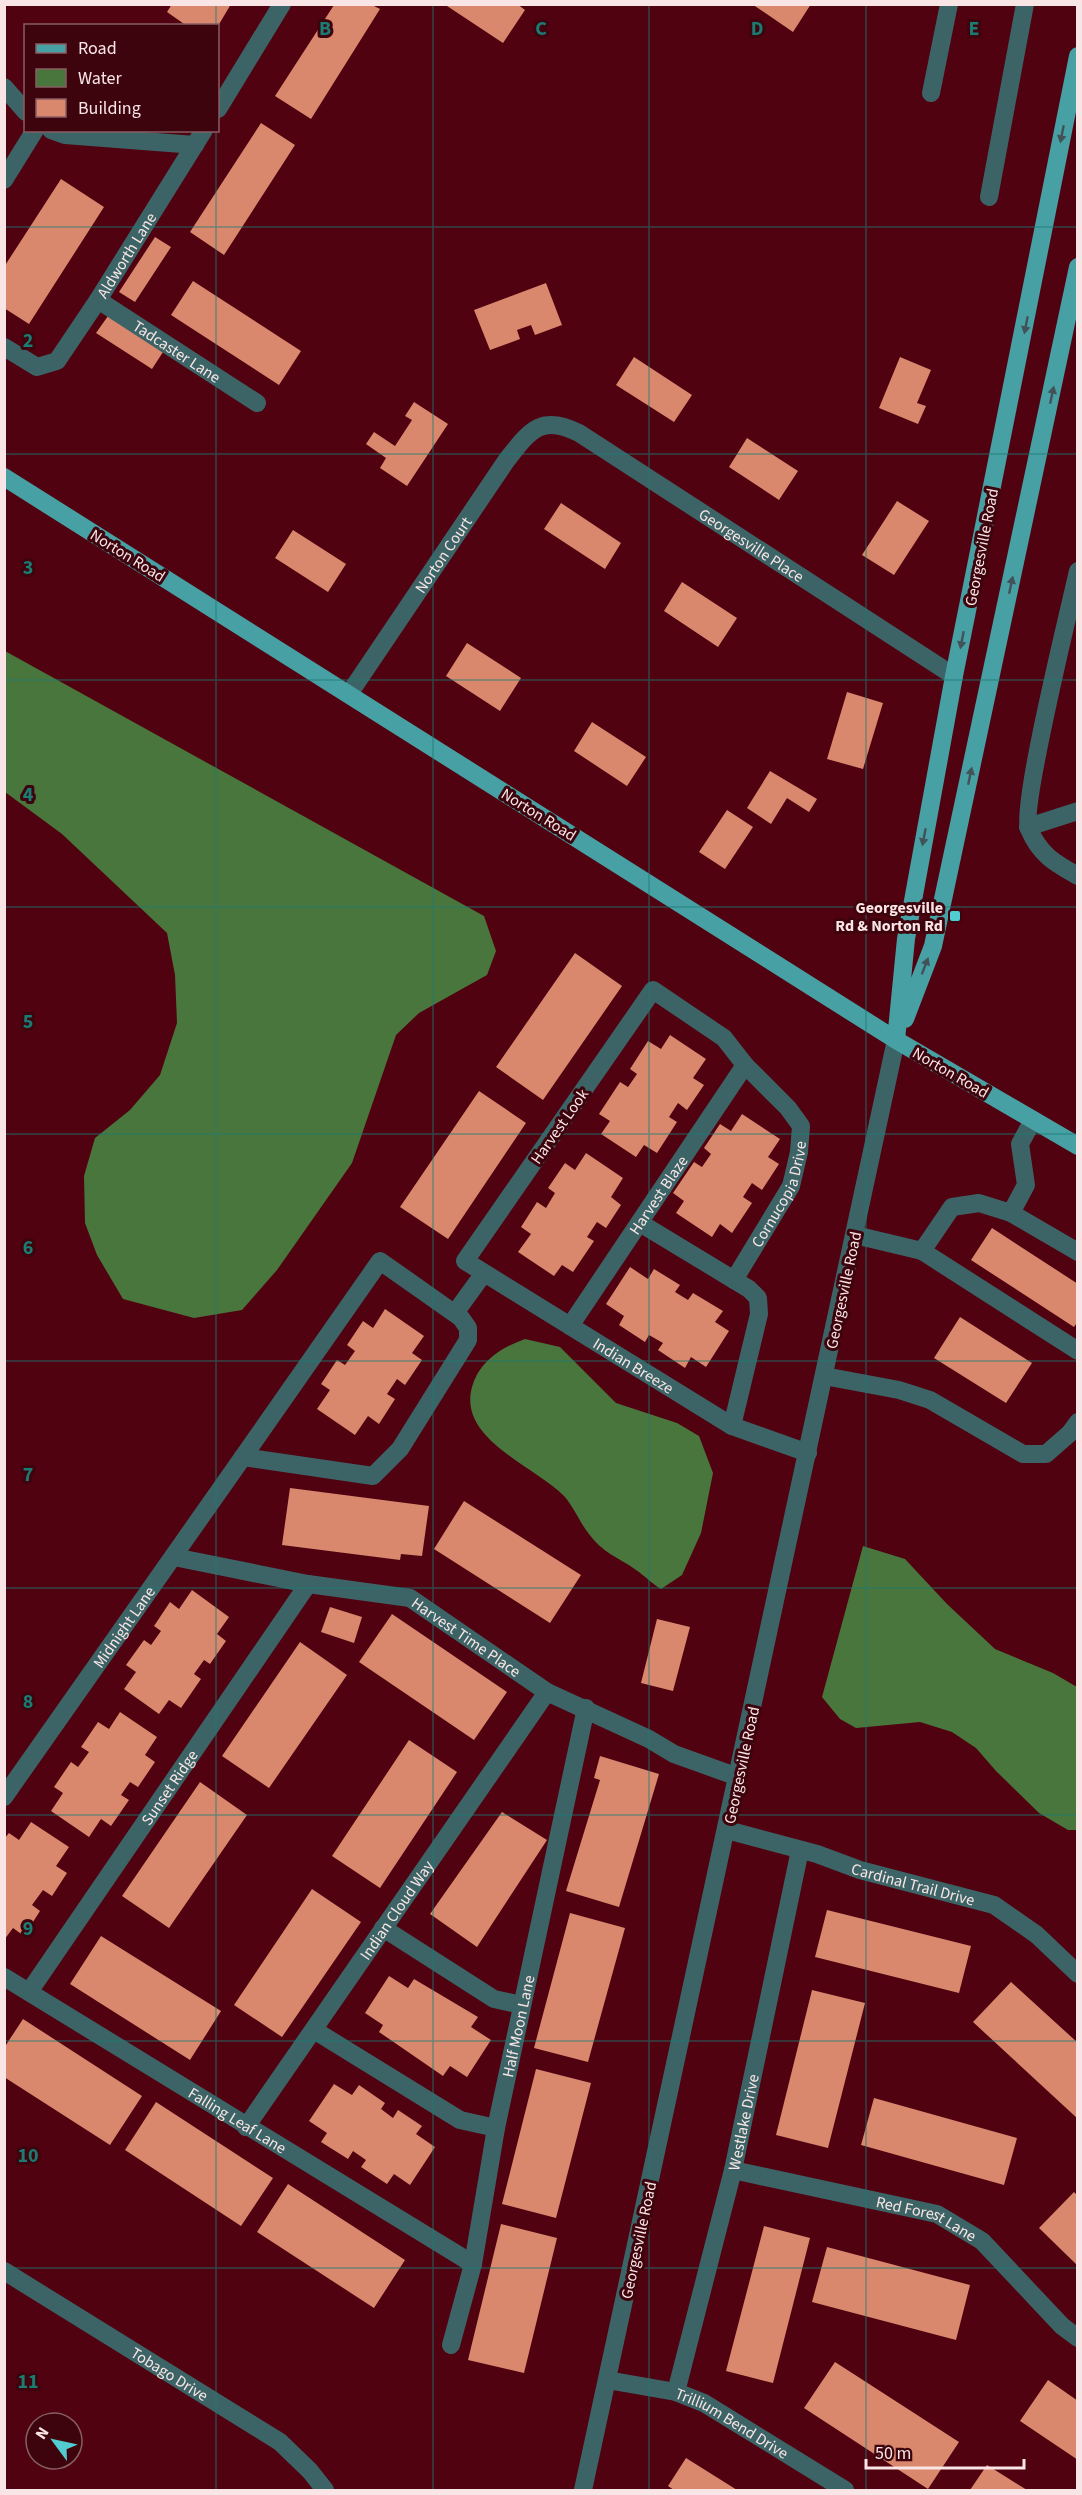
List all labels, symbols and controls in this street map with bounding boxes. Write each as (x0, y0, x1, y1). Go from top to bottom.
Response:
text: B (319, 15, 331, 43)
text: C (535, 15, 547, 43)
text: D (751, 15, 763, 43)
text: E (969, 15, 979, 43)
legend (24, 24, 219, 132)
text: Road (78, 36, 117, 61)
text: Water (78, 66, 122, 91)
text: Building (78, 96, 141, 121)
one-way arrow (1058, 124, 1067, 143)
street label: Aldworth Lane (92, 208, 162, 303)
street label: Tadcaster Lane (128, 315, 225, 389)
one-way arrow (1021, 316, 1030, 335)
text: 2 (23, 327, 33, 355)
one-way arrow (1048, 385, 1057, 404)
street label: Georgesville Road (960, 486, 1004, 608)
street label: Georgesville Place (694, 504, 808, 588)
street label: Norton Court (410, 512, 478, 598)
street label: Norton Road (86, 524, 169, 588)
text: 3 (23, 554, 33, 582)
one-way arrow (1007, 576, 1016, 595)
one-way arrow (957, 631, 966, 650)
one-way arrow (965, 767, 975, 785)
text: 4 (23, 781, 34, 809)
street label: Norton Road (497, 783, 580, 847)
one-way arrow (920, 828, 929, 847)
place label: Georgesville Rd & Norton Rd (835, 897, 943, 937)
marker: Georgesville Rd & Norton Rd (948, 909, 962, 923)
one-way arrow (920, 956, 930, 974)
text: 5 (23, 1008, 33, 1036)
street label: Norton Road (908, 1042, 993, 1104)
street label: Harvest Look (526, 1084, 594, 1169)
street label: Cornucopia Drive (746, 1140, 812, 1252)
street label: Harvest Blaze (624, 1151, 693, 1239)
street label: Georgesville Road (821, 1230, 867, 1351)
text: 6 (23, 1234, 33, 1262)
street label: Indian Breeze (589, 1333, 678, 1399)
text: 7 (23, 1461, 33, 1489)
street label: Midnight Lane (88, 1582, 161, 1673)
street label: Harvest Time Place (407, 1592, 525, 1683)
text: 8 (23, 1688, 33, 1716)
street label: Georgesville Road (719, 1705, 765, 1826)
street label: Sunset Ridge (136, 1746, 203, 1830)
street label: Indian Cloud Way (355, 1856, 440, 1965)
street label: Cardinal Trail Drive (848, 1858, 977, 1912)
text: 9 (23, 1915, 33, 1943)
street label: Half Moon Lane (497, 1973, 540, 2080)
street label: Westlake Drive (723, 2072, 765, 2173)
street label: Falling Leaf Lane (184, 2082, 291, 2159)
text: 10 (17, 2142, 39, 2170)
street label: Georgesville Road (616, 2180, 662, 2301)
street label: Red Forest Lane (874, 2191, 980, 2247)
street label: Tobago Drive (126, 2342, 212, 2407)
text: 11 (17, 2368, 39, 2396)
street label: Trillium Bend Drive (672, 2383, 792, 2465)
north arrow (24, 2411, 84, 2471)
text: N (30, 2423, 54, 2444)
scale bar (866, 2432, 1024, 2470)
text: 50 m (875, 2441, 911, 2466)

